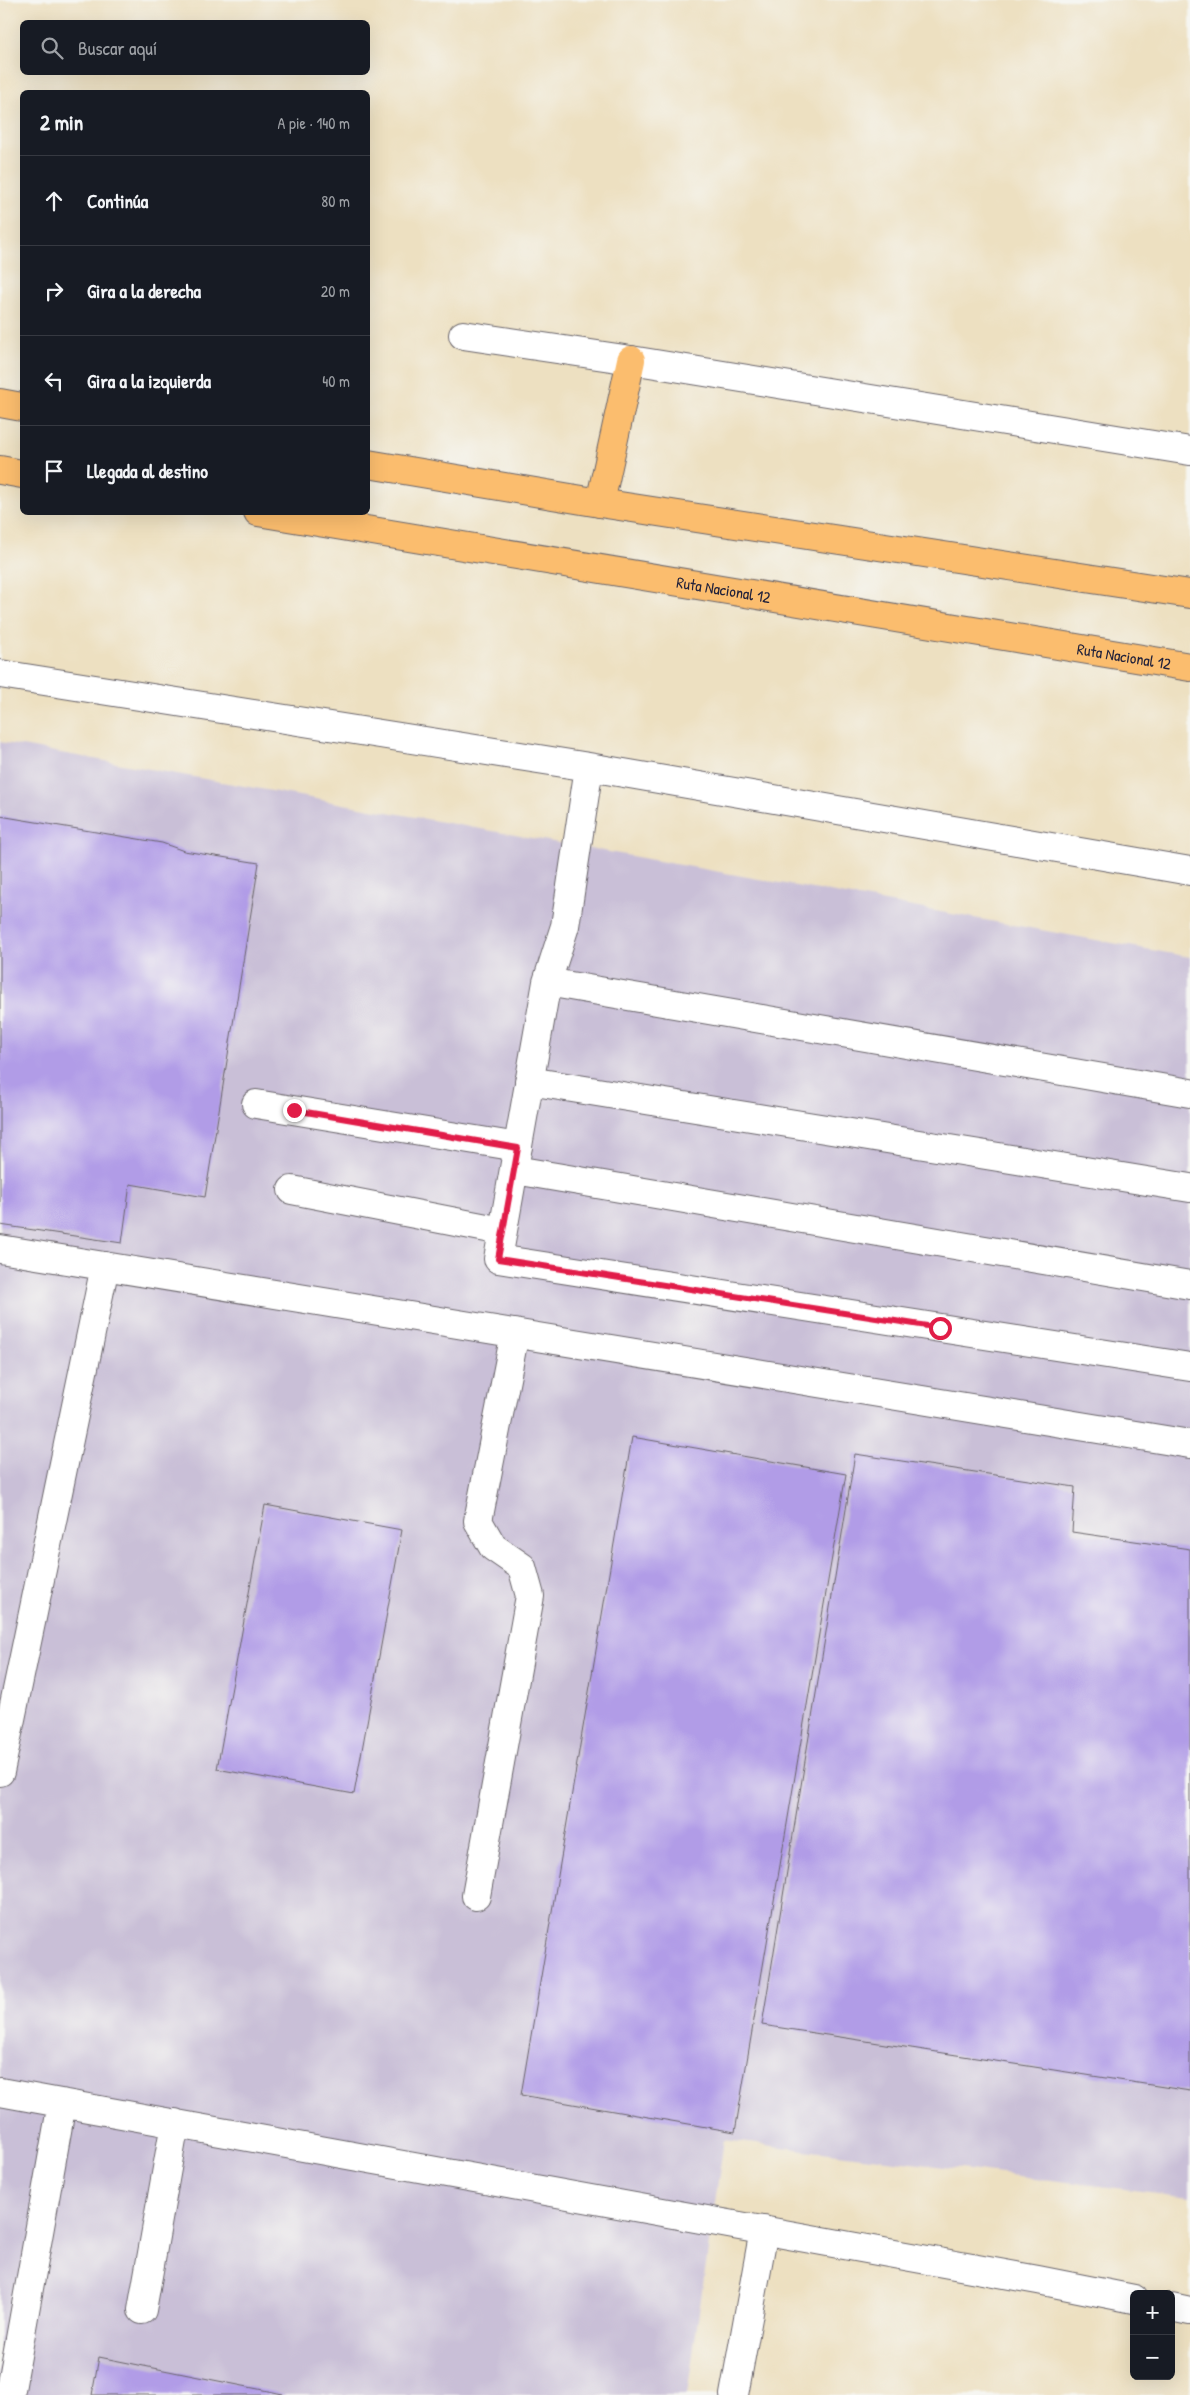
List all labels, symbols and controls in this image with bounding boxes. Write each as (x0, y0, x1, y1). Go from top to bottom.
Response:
search box (20, 20, 370, 75)
icon: search (38, 34, 66, 62)
text: Buscar aquí (78, 35, 157, 61)
text: 2 min (40, 108, 83, 137)
text: A pie · 140 m (278, 112, 350, 134)
icon: ahead (40, 187, 68, 215)
text: Continúa (87, 188, 148, 214)
text: 80 m (321, 190, 350, 212)
icon: right (40, 277, 68, 305)
text: Gira a la derecha (87, 278, 201, 304)
text: 20 m (321, 280, 350, 302)
icon: left (40, 367, 68, 395)
text: Gira a la izquierda (87, 368, 211, 394)
text: 40 m (322, 370, 350, 392)
icon: arrive (40, 457, 68, 485)
text: Llegada al destino (87, 458, 208, 484)
street label: Ruta Nacional 12 (675, 571, 773, 608)
street label: Ruta Nacional 12 (1075, 637, 1173, 675)
route end (283, 1099, 306, 1122)
route start (929, 1317, 952, 1340)
map controls (1130, 2290, 1175, 2380)
button: + (1130, 2290, 1175, 2335)
button: − (1130, 2335, 1175, 2380)

